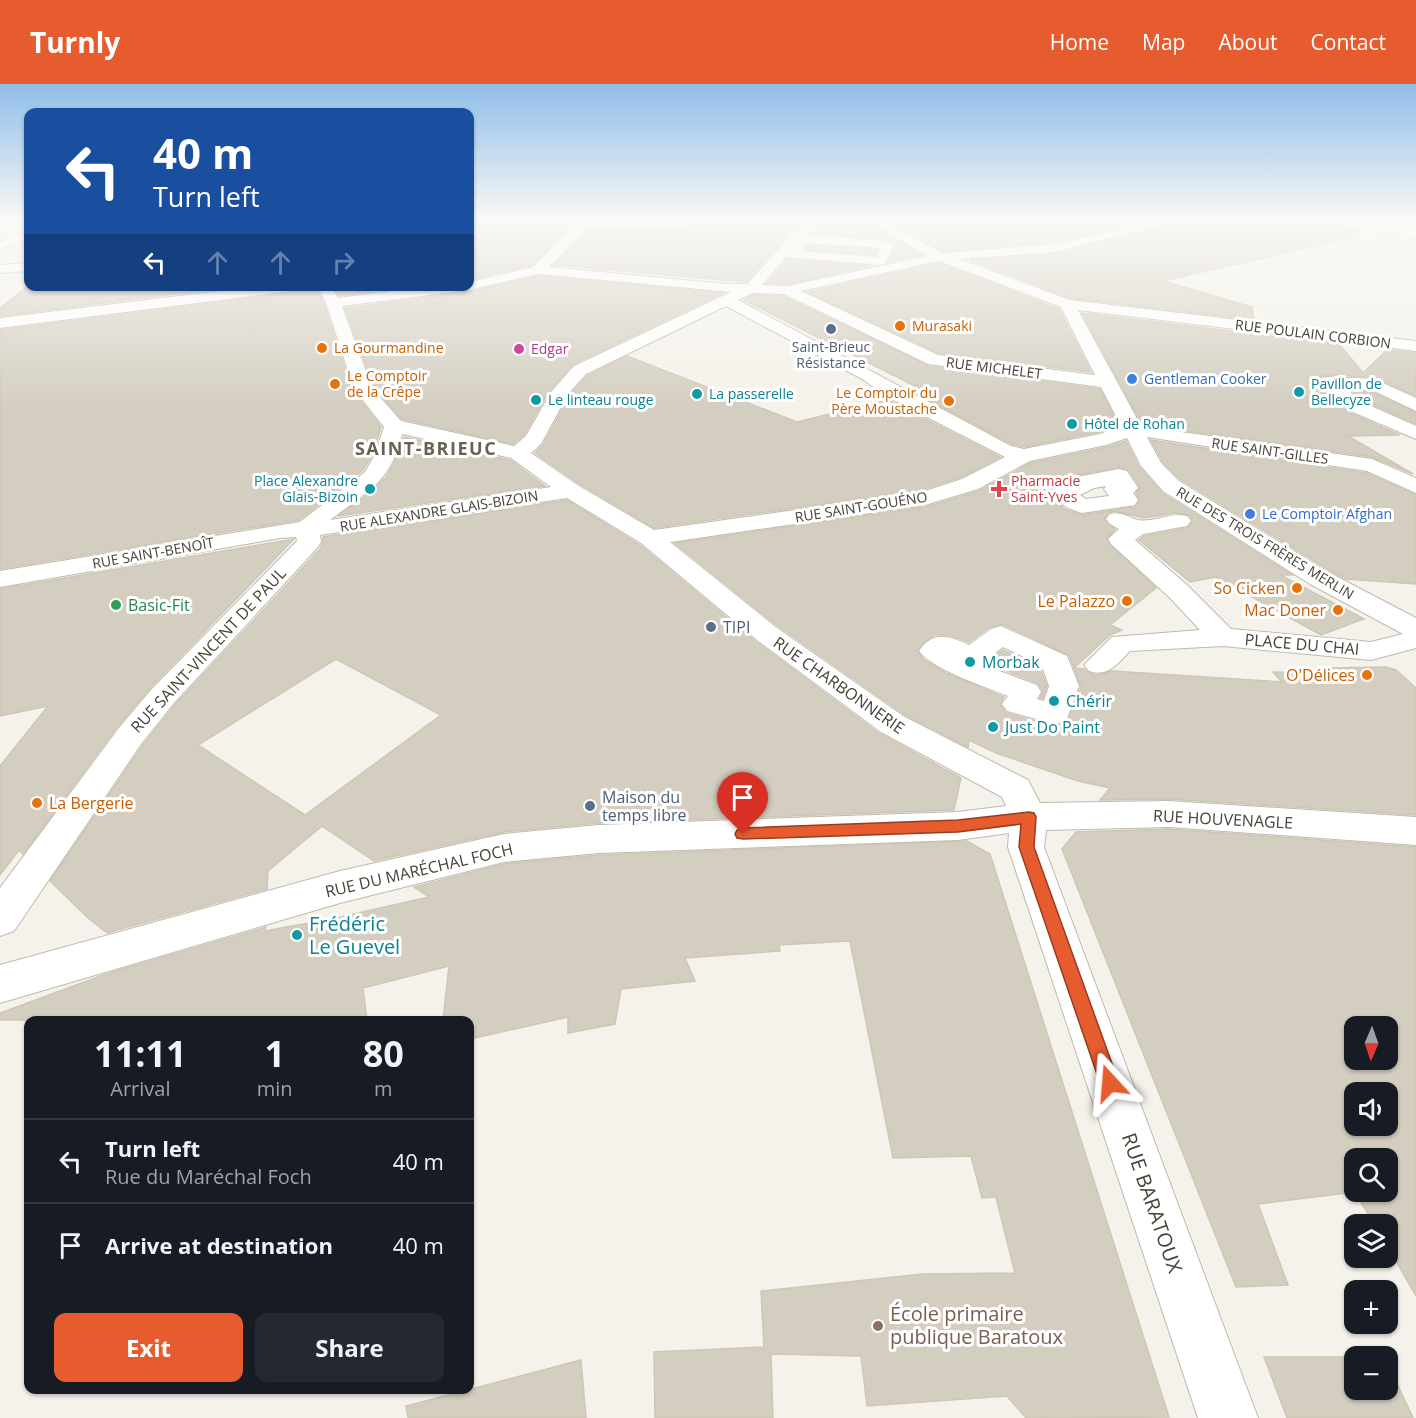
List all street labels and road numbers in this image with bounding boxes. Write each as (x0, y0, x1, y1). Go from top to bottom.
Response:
street label: RUE POULAIN CORBION (1234, 315, 1392, 352)
street label: RUE MICHELET (945, 352, 1043, 383)
street label: RUE SAINT-GILLES (1211, 433, 1330, 468)
street label: RUE DES TROIS FRÈRES MERLIN (1173, 482, 1358, 603)
street label: RUE ALEXANDRE GLAIS-BIZOIN (338, 485, 539, 536)
street label: RUE SAINT-GOUÉNO (793, 487, 929, 526)
street label: RUE SAINT-BENOÎT (91, 532, 216, 573)
street label: RUE SAINT-VINCENT DE PAUL (125, 563, 291, 737)
street label: PLACE DU CHAI (1244, 628, 1360, 660)
street label: RUE CHARBONNERIE (769, 631, 909, 739)
street label: RUE HOUVENAGLE (1153, 804, 1293, 834)
street label: RUE DU MARÉCHAL FOCH (323, 838, 515, 902)
street label: RUE BARATOUX (1116, 1129, 1189, 1277)

